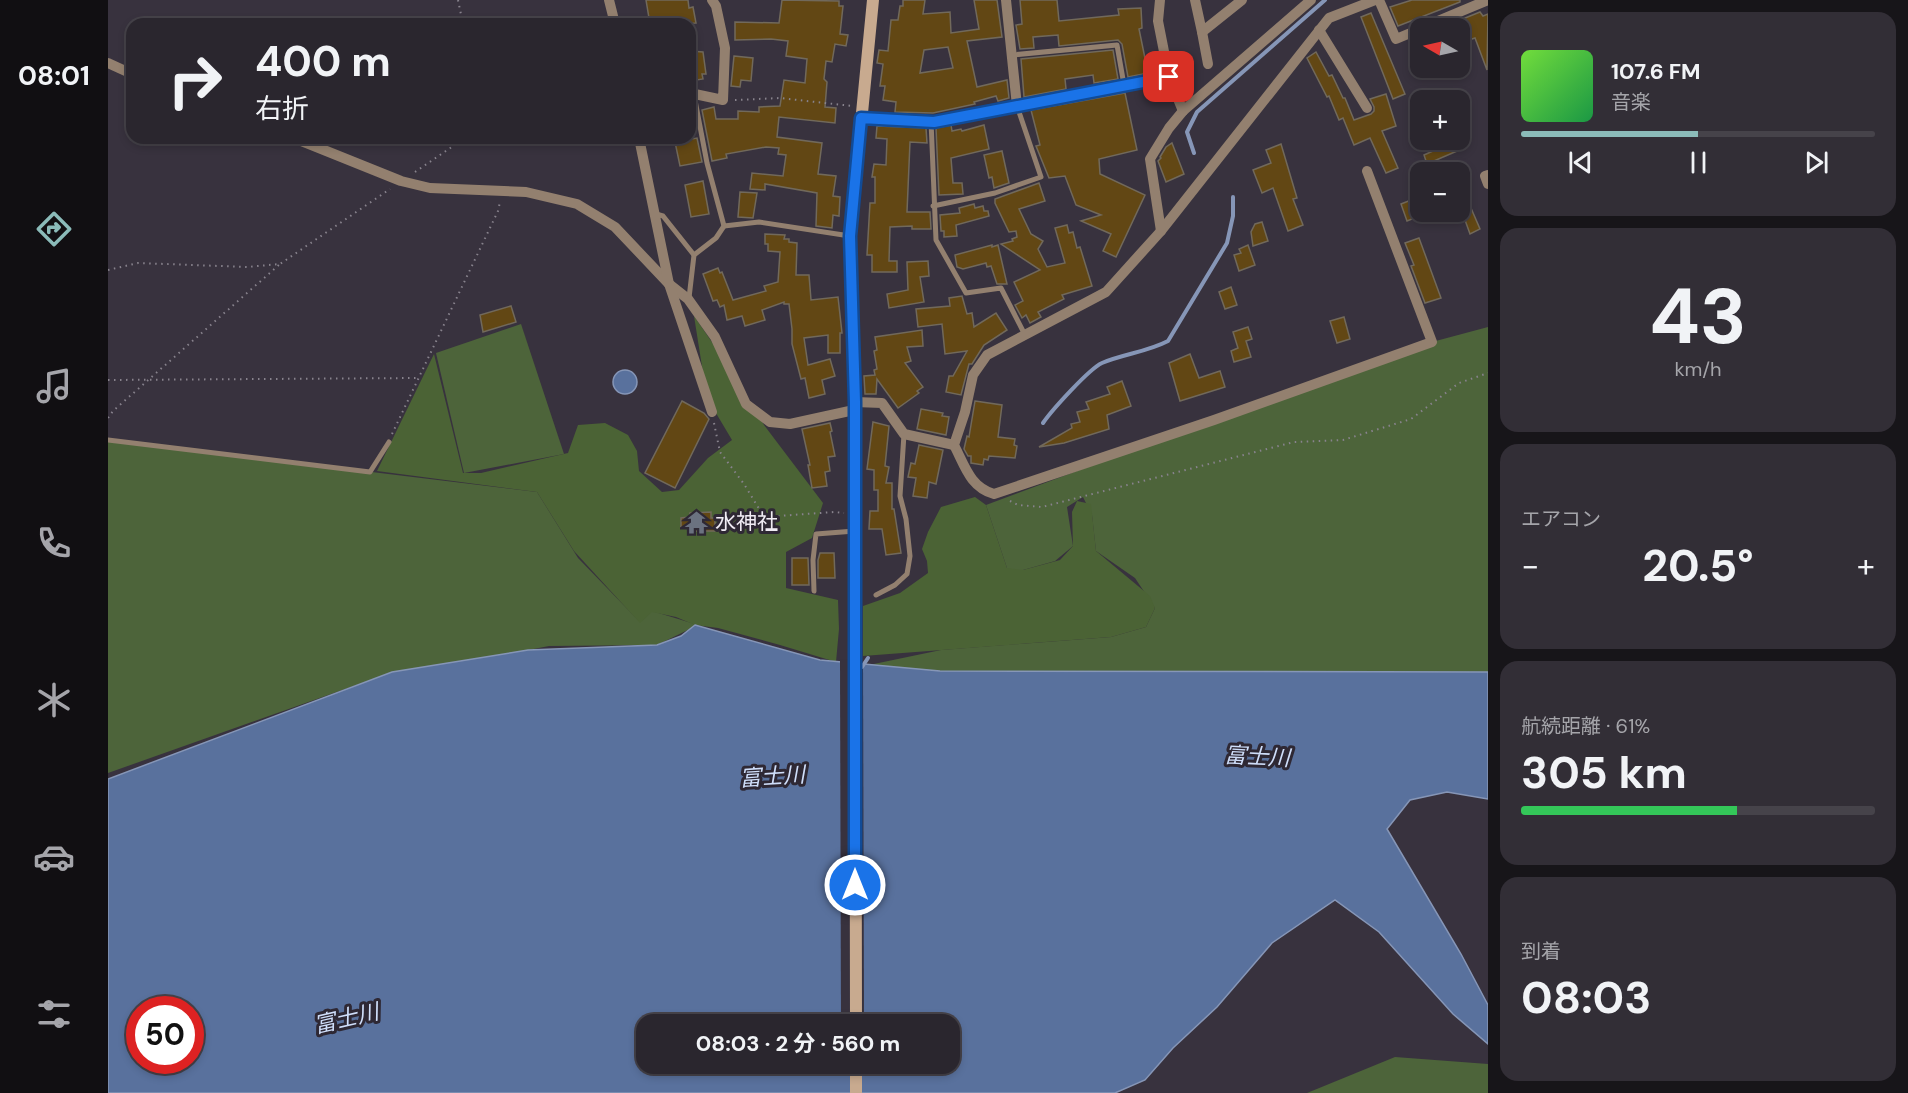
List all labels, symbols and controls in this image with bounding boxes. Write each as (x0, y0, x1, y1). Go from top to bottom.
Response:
north arrow (1410, 18, 1470, 78)
map controls (1410, 18, 1470, 222)
text: 400 m (255, 34, 391, 89)
icon: right (156, 42, 234, 120)
pin (1143, 51, 1194, 102)
text: 107.6 FM (1611, 57, 1701, 86)
text: 08:01 (18, 58, 90, 93)
icon: arrive (1152, 60, 1185, 93)
text: 音楽 (1611, 89, 1651, 115)
button: + (1410, 90, 1470, 150)
text: 右折 (255, 91, 309, 126)
icon: previous (1564, 146, 1597, 179)
icon: pause (1682, 146, 1715, 179)
icon: next (1800, 146, 1833, 179)
button: − (1410, 162, 1470, 222)
icon: directions (33, 208, 75, 250)
text: 43 (1649, 266, 1747, 367)
text: km/h (1674, 356, 1722, 382)
icon: music (33, 365, 75, 407)
text: エアコン (1521, 506, 1601, 532)
place label: 水神社 (715, 508, 778, 536)
temple icon: 水神社 (684, 509, 710, 535)
icon: phone (33, 522, 75, 564)
text: 20.5° (1642, 536, 1754, 595)
text: − (1521, 544, 1539, 587)
text: + (1857, 544, 1875, 587)
icon: climate (33, 679, 75, 721)
text: 航続距離 · 61% (1521, 713, 1650, 739)
water label: 富士川 (1223, 740, 1293, 773)
text: 305 km (1521, 743, 1687, 802)
water label: 富士川 (738, 760, 808, 793)
icon: car (33, 836, 75, 878)
position arrow (823, 853, 887, 917)
text: 到着 (1521, 938, 1561, 964)
text: 08:03 (1521, 968, 1651, 1027)
icon: filters (33, 993, 75, 1035)
speed limit sign: 50 (126, 996, 204, 1074)
water label: 富士川 (311, 996, 383, 1040)
text: 08:03 · 2 分 · 560 m (696, 1029, 900, 1058)

